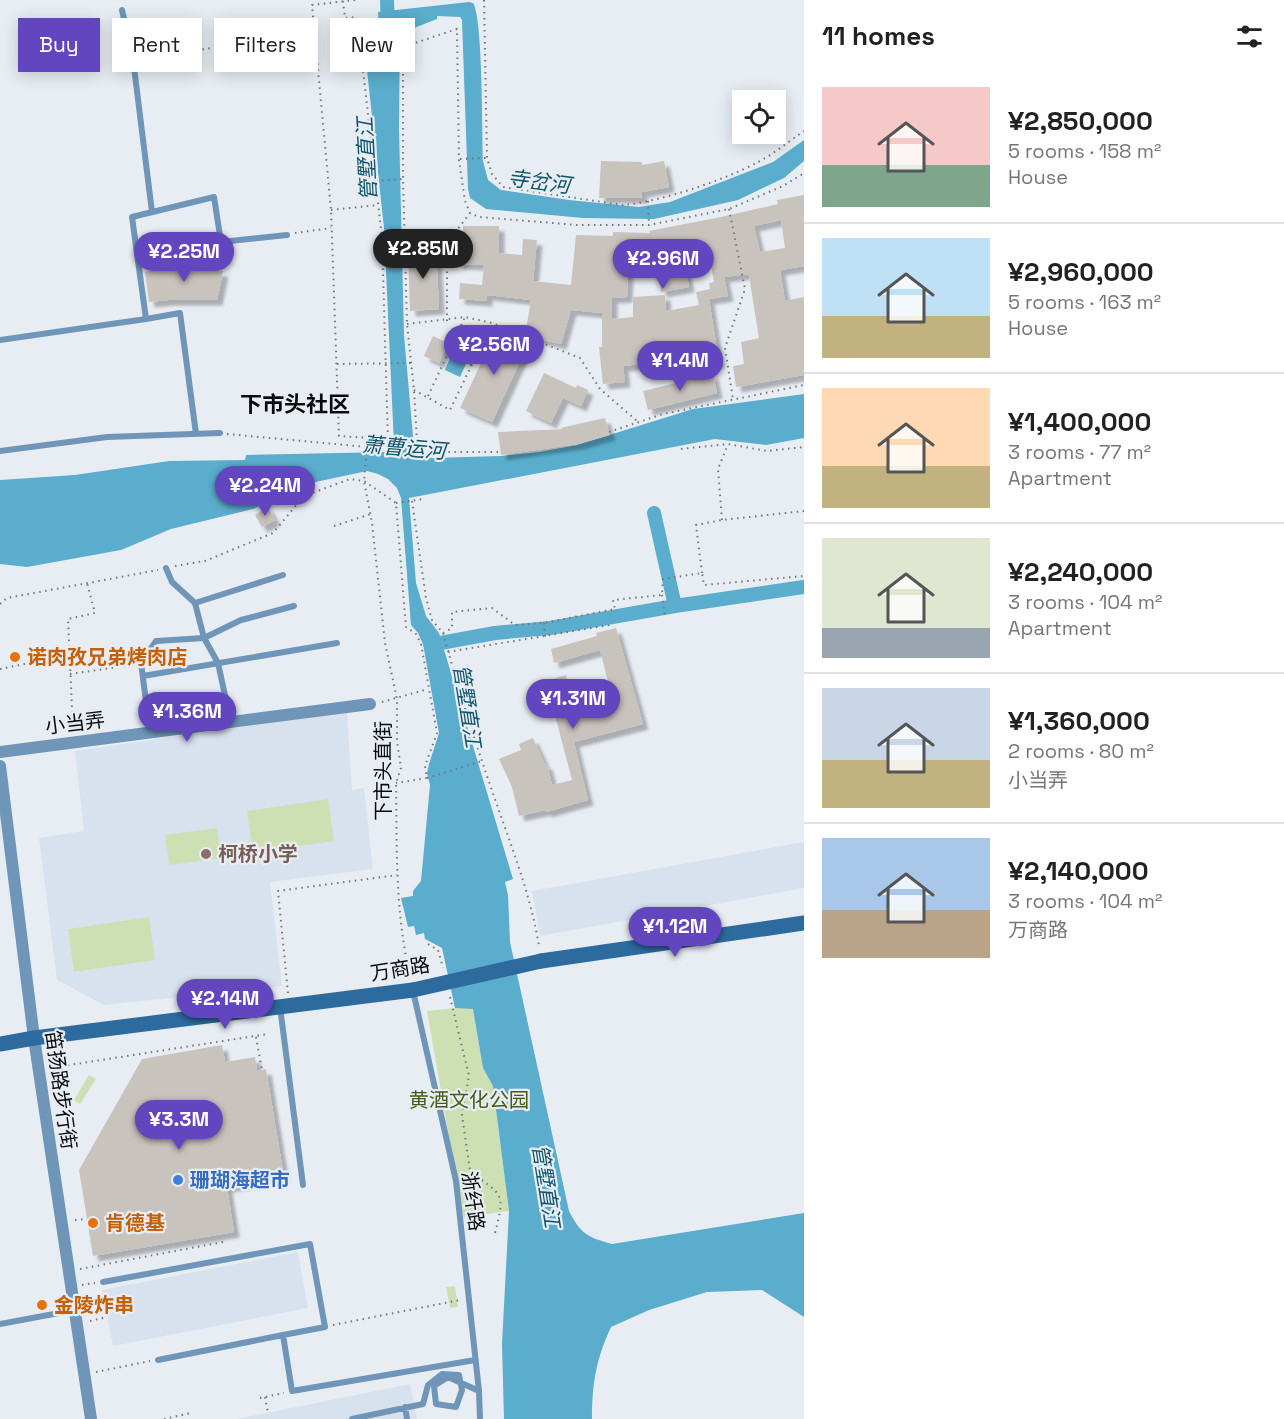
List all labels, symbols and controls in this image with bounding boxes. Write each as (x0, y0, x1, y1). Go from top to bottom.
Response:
chip: Buy (18, 18, 100, 72)
chip: Rent (112, 18, 202, 72)
chip: Filters (214, 18, 318, 72)
chip: New (330, 18, 415, 72)
text: 11 homes (822, 19, 935, 53)
icon: filters (1233, 20, 1266, 53)
map controls (732, 90, 786, 144)
button: locate (732, 90, 786, 144)
text: ¥2,850,000 (1008, 104, 1153, 138)
icon: home (870, 111, 942, 183)
water label: 管墅直江 (351, 114, 382, 202)
text: 5 rooms · 158 m² (1008, 138, 1161, 164)
water label: 寺岔河 (506, 164, 576, 199)
text: House (1008, 164, 1068, 190)
pin: ¥2.85M (374, 229, 472, 280)
pin: ¥2.25M (135, 232, 233, 283)
text: ¥2.85M (387, 235, 459, 261)
text: ¥2.25M (148, 238, 220, 264)
pin: ¥2.96M (614, 239, 712, 290)
text: ¥2.96M (627, 245, 699, 271)
text: ¥2,960,000 (1008, 255, 1154, 289)
icon: home (870, 262, 942, 334)
text: 5 rooms · 163 m² (1008, 289, 1161, 315)
text: House (1008, 315, 1068, 341)
pin: ¥2.56M (445, 325, 543, 376)
text: ¥2.56M (458, 331, 530, 357)
pin: ¥1.4M (638, 341, 722, 392)
text: ¥1.4M (651, 347, 709, 373)
district label: 下市头社区 (240, 390, 350, 418)
text: ¥1,400,000 (1008, 405, 1151, 439)
icon: home (870, 412, 942, 484)
water label: 萧曹运河 (361, 430, 451, 465)
text: 3 rooms · 77 m² (1008, 439, 1151, 465)
text: Apartment (1008, 465, 1112, 491)
pin: ¥2.24M (216, 466, 314, 517)
text: ¥2.24M (229, 472, 301, 498)
text: ¥2,240,000 (1008, 555, 1153, 589)
icon: home (870, 562, 942, 634)
text: 3 rooms · 104 m² (1008, 589, 1162, 615)
text: Apartment (1008, 615, 1112, 641)
place label: 诺肉孜兄弟烤肉店 (27, 644, 187, 670)
marker: 诺肉孜兄弟烤肉店 (8, 650, 22, 664)
water label: 管墅直江 (448, 662, 488, 751)
pin: ¥1.31M (524, 679, 622, 730)
text: ¥1.31M (540, 685, 606, 711)
pin: ¥1.36M (138, 692, 236, 743)
text: ¥1.36M (152, 698, 222, 724)
text: ¥1,360,000 (1008, 704, 1150, 738)
street label: 小当弄 (44, 706, 106, 740)
icon: home (870, 712, 942, 784)
street label: 下市头直街 (370, 721, 396, 821)
text: 2 rooms · 80 m² (1008, 738, 1154, 764)
text: 小当弄 (1008, 767, 1068, 793)
place label: 柯桥小学 (218, 841, 298, 867)
marker: 柯桥小学 (199, 847, 213, 861)
text: ¥2,140,000 (1008, 854, 1149, 888)
icon: home (870, 862, 942, 934)
text: 3 rooms · 104 m² (1008, 888, 1162, 914)
pin: ¥1.12M (626, 907, 724, 958)
text: ¥1.12M (643, 913, 707, 939)
text: 万商路 (1008, 917, 1068, 943)
street label: 万商路 (368, 951, 432, 987)
pin: ¥2.14M (176, 979, 274, 1030)
text: ¥2.14M (191, 985, 259, 1011)
street label: 笛扬路步行街 (40, 1029, 82, 1151)
park label: 黄酒文化公园 (409, 1087, 529, 1113)
pin: ¥3.3M (137, 1100, 221, 1151)
text: ¥3.3M (149, 1106, 209, 1132)
water label: 管墅直江 (527, 1142, 567, 1231)
place label: 珊瑚海超市 (190, 1167, 290, 1193)
street label: 浙纤路 (456, 1169, 490, 1233)
marker: 珊瑚海超市 (171, 1173, 185, 1187)
place label: 肯德基 (105, 1210, 165, 1236)
marker: 肯德基 (86, 1216, 100, 1230)
place label: 金陵炸串 (54, 1292, 134, 1318)
marker: 金陵炸串 (35, 1298, 49, 1312)

